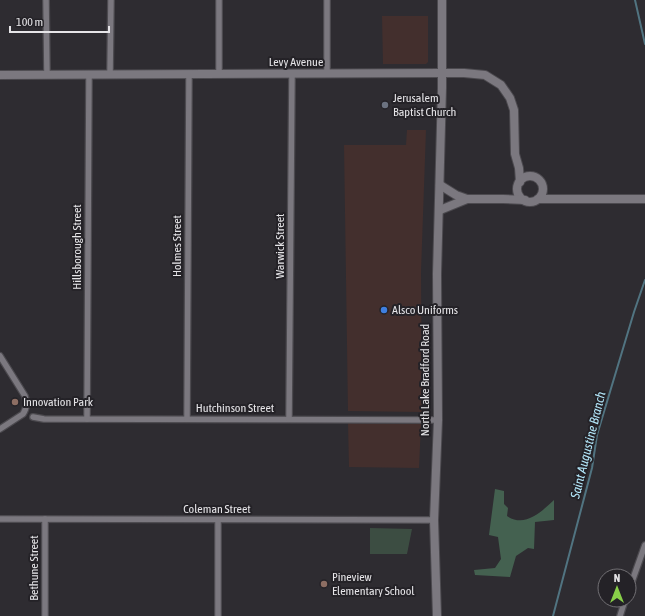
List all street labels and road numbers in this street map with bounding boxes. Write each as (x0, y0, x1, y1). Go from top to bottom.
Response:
street label: Levy Avenue (269, 55, 323, 69)
street label: Hillsborough Street (70, 204, 84, 290)
street label: Warwick Street (273, 213, 287, 279)
street label: Holmes Street (170, 214, 184, 277)
street label: North Lake Bradford Road (418, 324, 432, 436)
street label: Hutchinson Street (196, 401, 275, 415)
street label: Coleman Street (183, 502, 251, 516)
street label: Bethune Street (27, 535, 41, 601)

